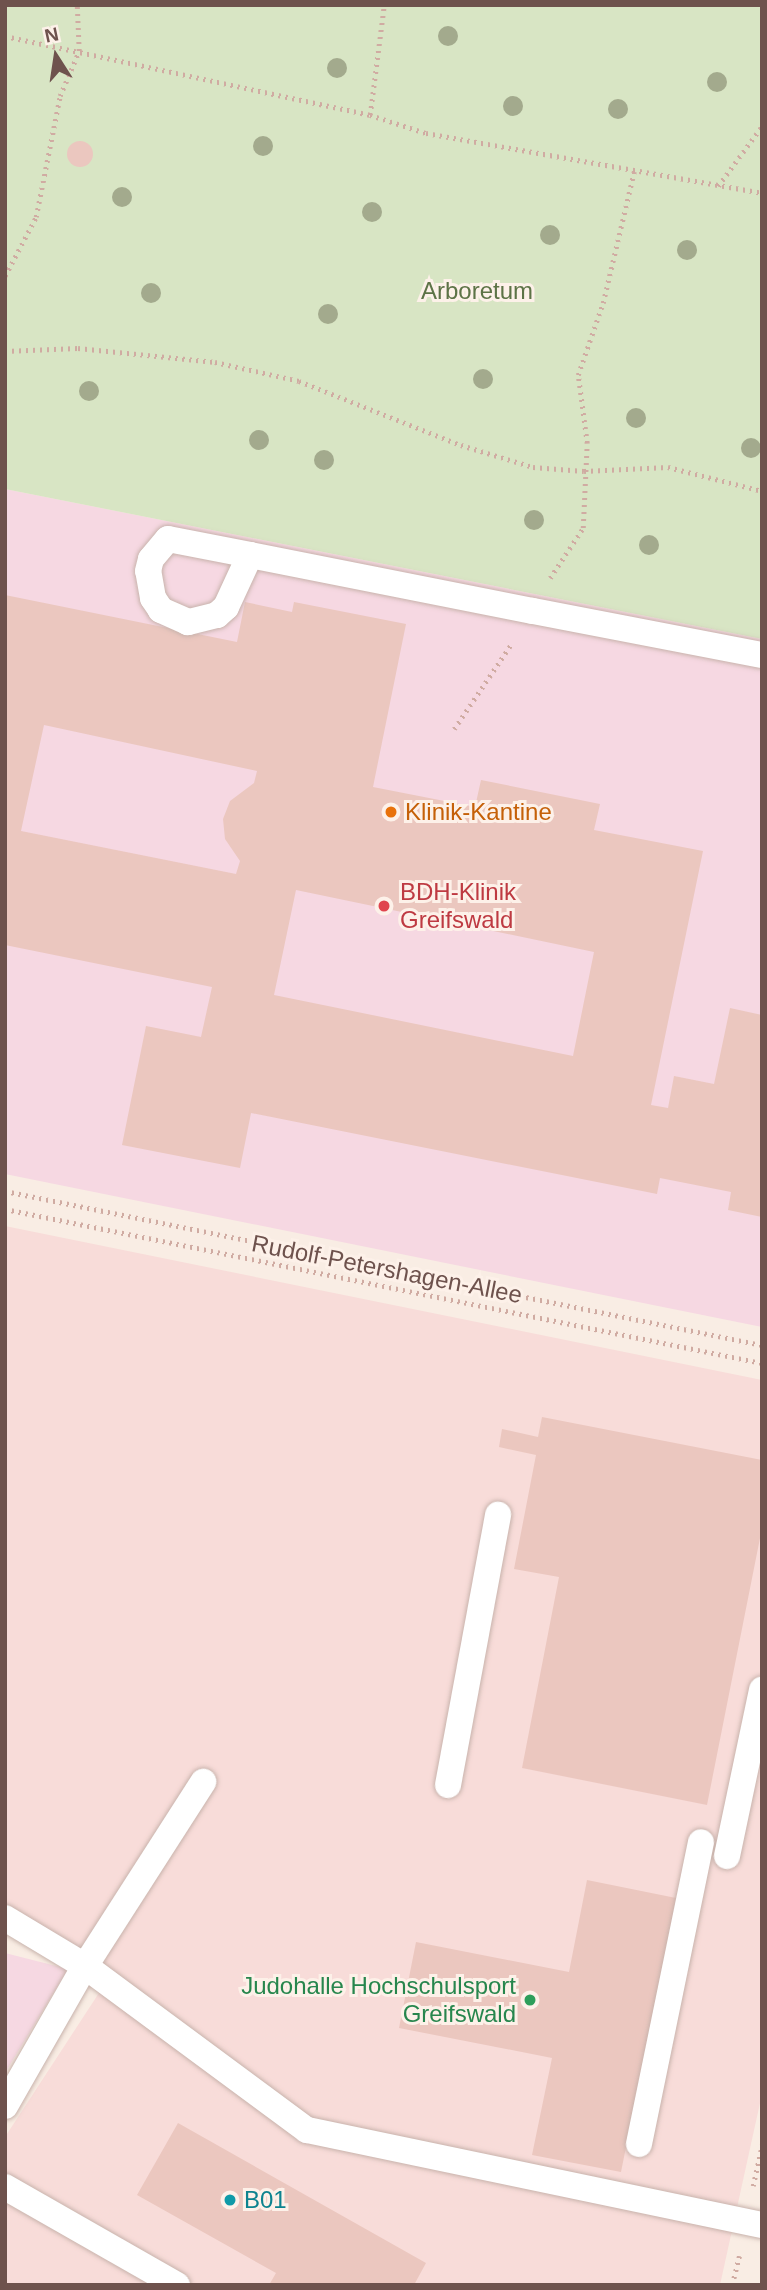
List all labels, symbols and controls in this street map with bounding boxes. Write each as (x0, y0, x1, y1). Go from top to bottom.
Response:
north arrow (21, 21, 91, 91)
text: N (43, 23, 60, 47)
park label: Arboretum (421, 277, 533, 305)
place label: Klinik-Kantine (405, 798, 552, 826)
marker: Klinik-Kantine (383, 804, 399, 820)
place label: BDH-Klinik Greifswald (400, 878, 516, 934)
marker: BDH-Klinik Greifswald (374, 896, 394, 916)
street label: Rudolf-Petershagen-Allee (249, 1229, 525, 1309)
place label: Judohalle Hochschulsport Greifswald (241, 1972, 516, 2028)
marker: Judohalle Hochschulsport Greifswald (522, 1992, 538, 2008)
place label: B01 (244, 2186, 287, 2214)
marker: B01 (222, 2192, 238, 2208)

